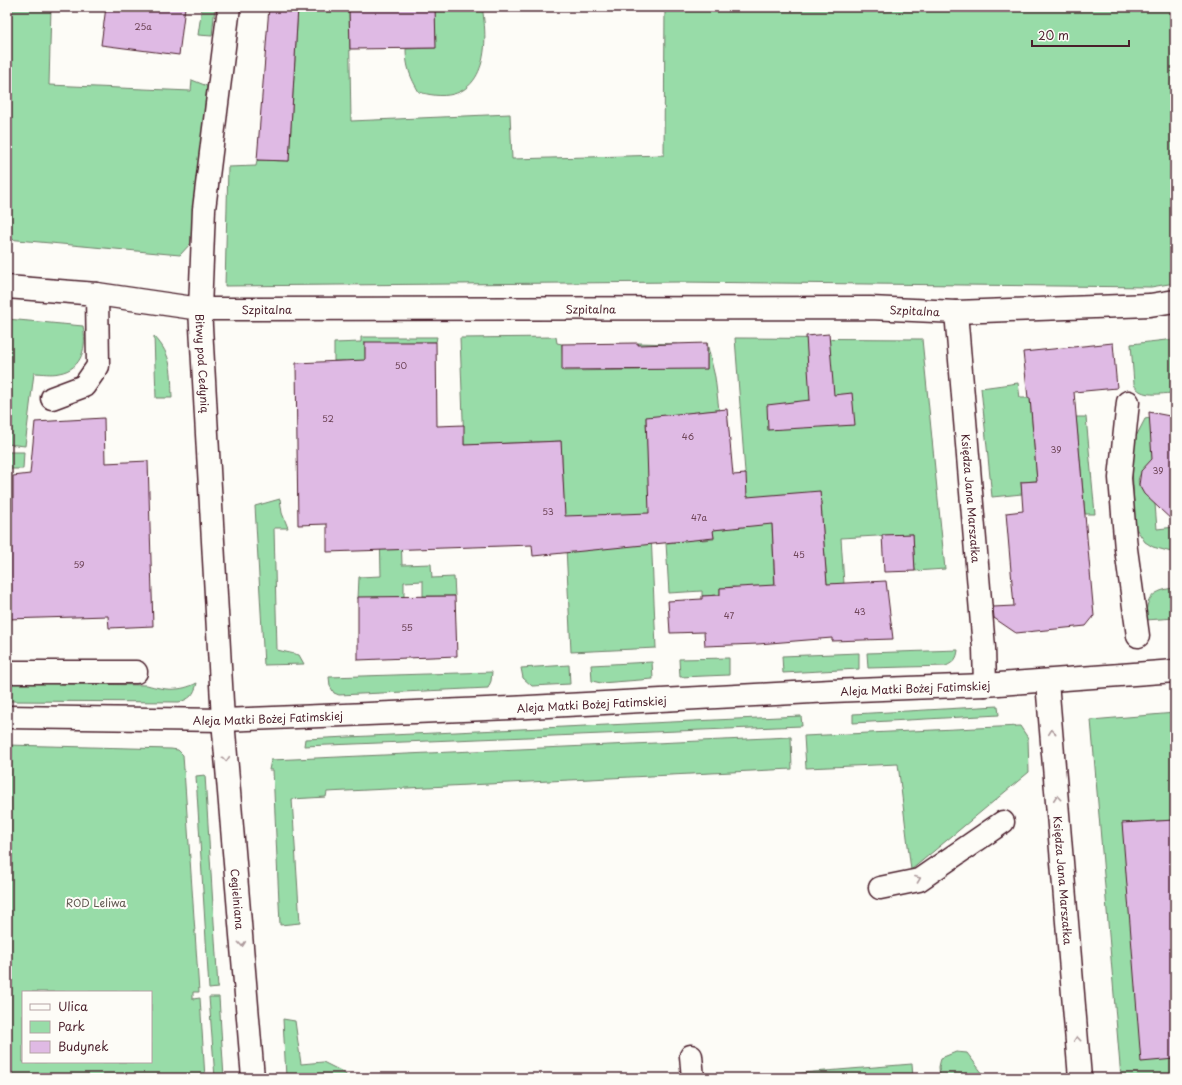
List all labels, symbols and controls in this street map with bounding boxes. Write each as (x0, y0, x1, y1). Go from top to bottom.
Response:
house number: 25a (134, 19, 152, 33)
scale bar (1032, 22, 1129, 48)
text: 20 m (1038, 26, 1069, 44)
street label: Szpitalna (241, 300, 292, 317)
street label: Szpitalna (565, 300, 616, 317)
street label: Szpitalna (889, 300, 940, 320)
street label: Bitwy pod Cedynią (192, 313, 214, 414)
house number: 50 (395, 358, 408, 372)
house number: 52 (322, 411, 334, 425)
house number: 46 (682, 429, 694, 443)
street label: Księdza Jana Marszałka (958, 433, 985, 564)
house number: 39 (1050, 442, 1062, 456)
house number: 39 (1152, 463, 1164, 477)
house number: 53 (542, 504, 554, 518)
house number: 47a (691, 510, 707, 524)
house number: 45 (793, 547, 805, 561)
house number: 59 (73, 557, 85, 571)
house number: 43 (854, 604, 866, 618)
house number: 47 (724, 608, 734, 622)
house number: 55 (401, 620, 413, 634)
street label: Aleja Matki Bożej Fatimskiej (840, 676, 991, 699)
street label: Aleja Matki Bożej Fatimskiej (516, 691, 667, 716)
street label: Aleja Matki Bożej Fatimskiej (193, 706, 343, 729)
one-way arrow (1047, 729, 1056, 735)
one-way arrow (222, 756, 231, 762)
one-way arrow (1052, 795, 1061, 801)
street label: Księdza Jana Marszałka (1050, 815, 1077, 946)
street label: Cegielniana (227, 868, 249, 930)
one-way arrow (914, 876, 921, 884)
park label: ROD Leliwa (66, 894, 126, 911)
one-way arrow (237, 941, 246, 947)
legend (22, 991, 152, 1063)
text: Ulica (58, 997, 88, 1015)
text: Park (58, 1017, 85, 1035)
one-way arrow (1072, 1036, 1081, 1042)
text: Budynek (58, 1037, 108, 1055)

